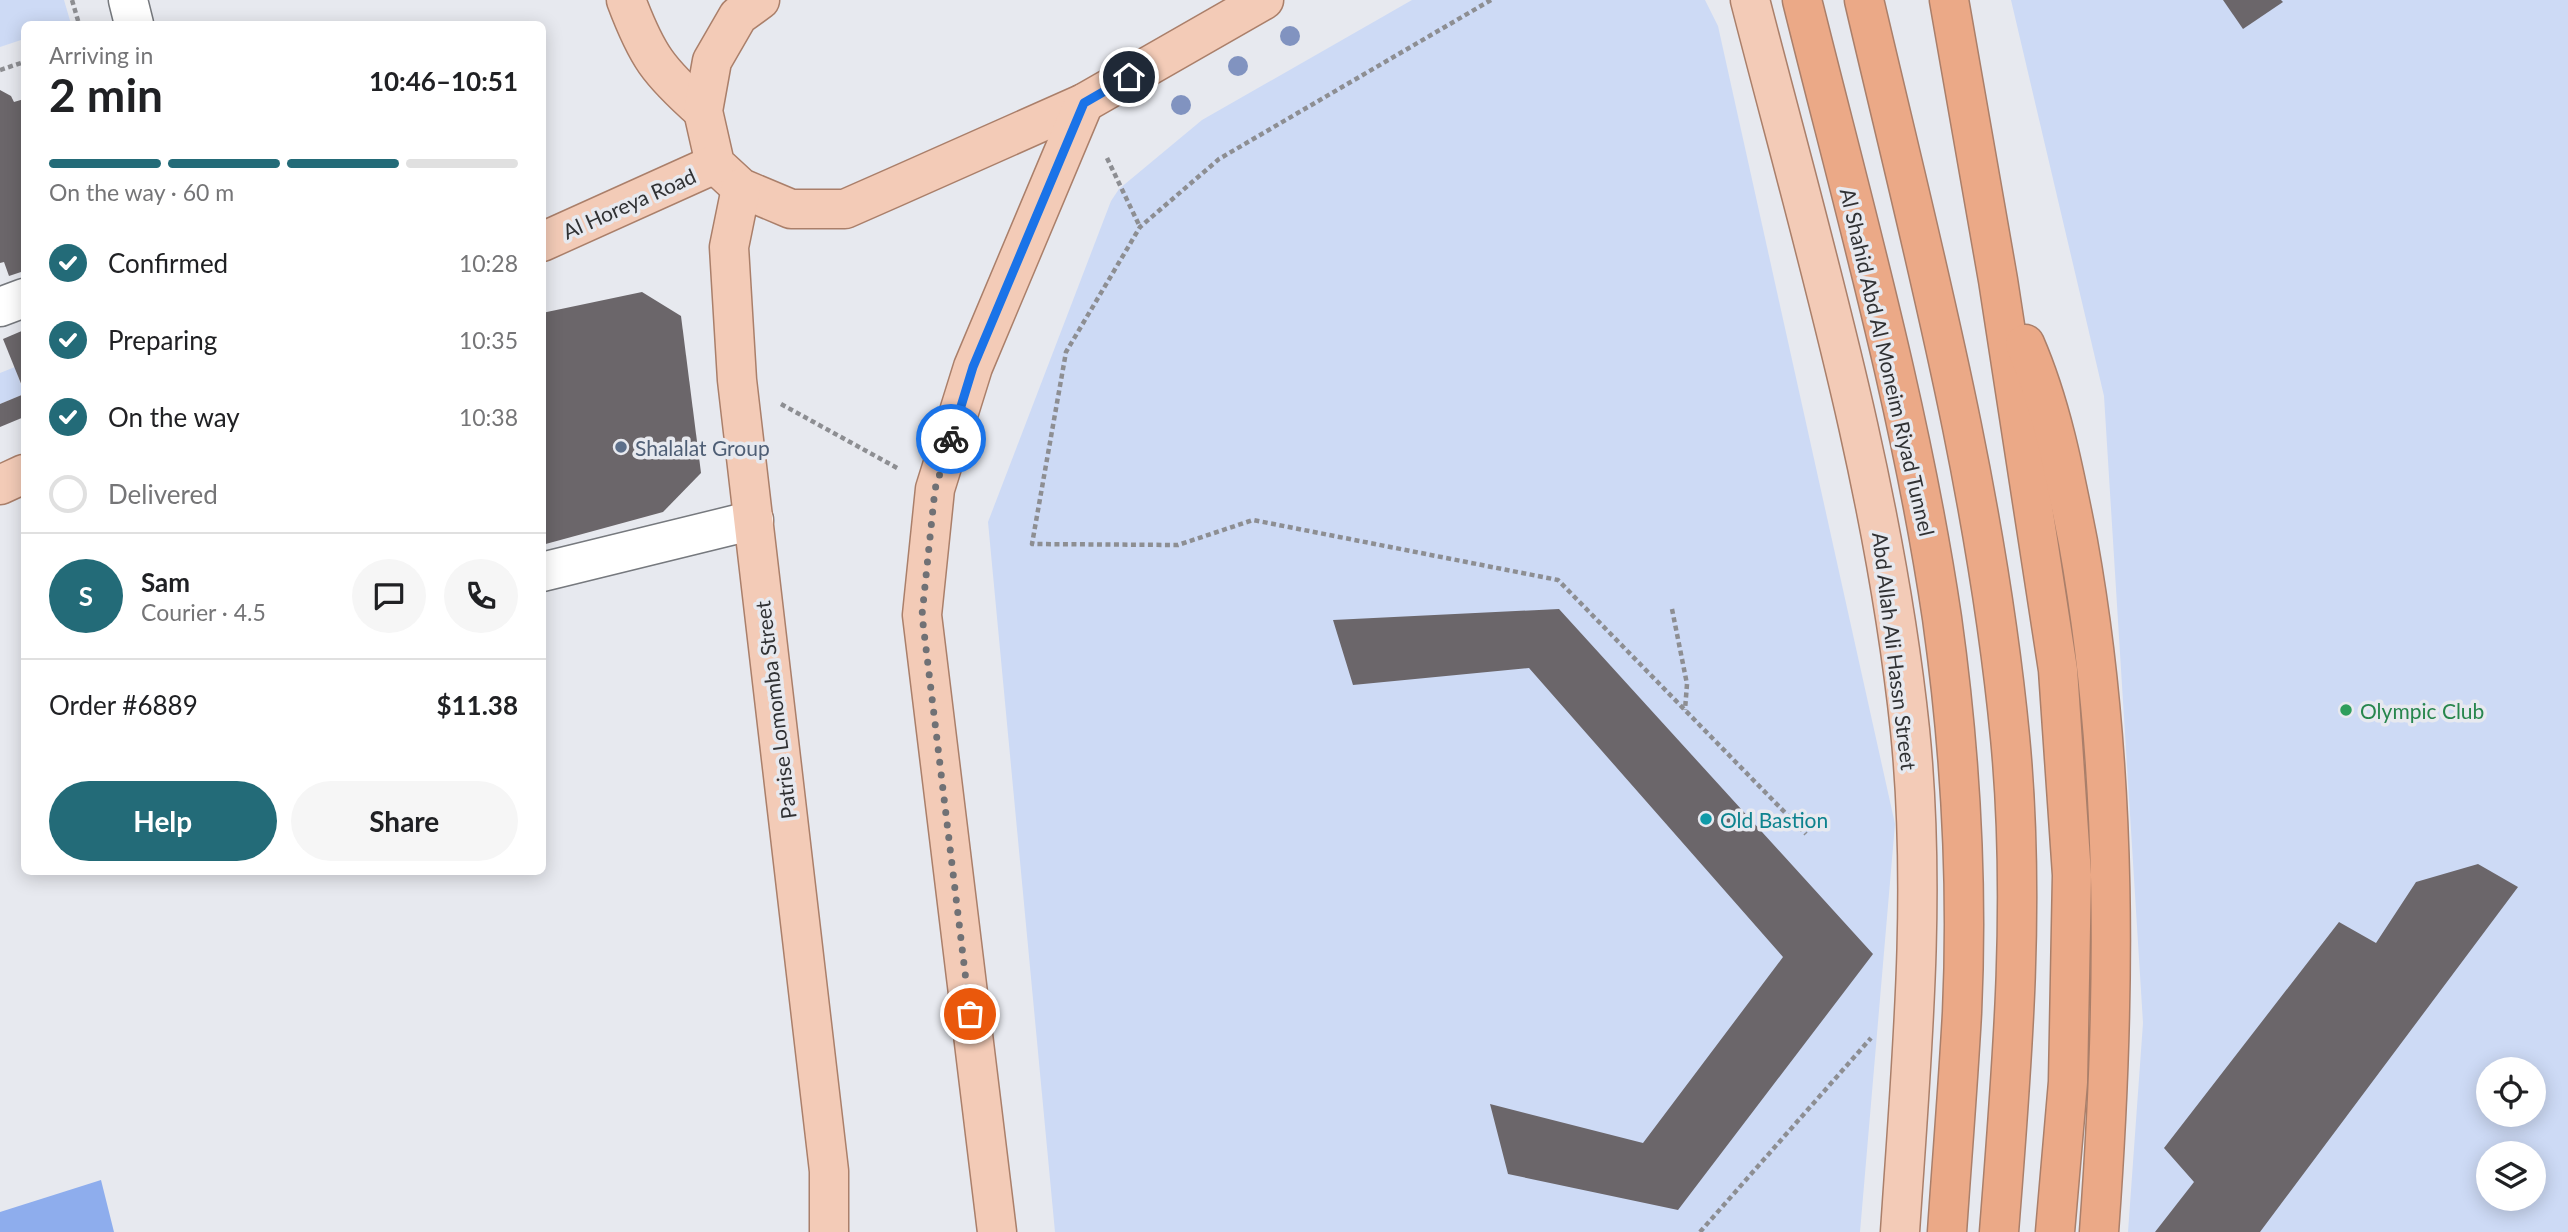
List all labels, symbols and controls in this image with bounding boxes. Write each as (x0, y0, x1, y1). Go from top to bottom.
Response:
text: Arriving in (49, 41, 153, 69)
pin (1099, 47, 1159, 107)
icon: home (1110, 58, 1148, 96)
text: 10:46–10:51 (369, 65, 518, 97)
text: 2 min (49, 67, 163, 122)
street label: Al Horeya Road (559, 162, 699, 244)
text: On the way · 60 m (49, 178, 234, 206)
street label: Al Shahid Abd Al Moneim Riyad Tunnel (1836, 185, 1940, 539)
icon: check (49, 244, 87, 282)
text: Confirmed (108, 247, 228, 279)
text: 10:28 (459, 249, 518, 277)
icon: check (49, 321, 87, 359)
text: Preparing (108, 324, 217, 356)
text: 10:35 (459, 326, 518, 354)
icon: check (49, 398, 87, 436)
text: On the way (108, 401, 240, 433)
text: 10:38 (459, 403, 518, 431)
courier (916, 404, 986, 474)
icon: bike (932, 420, 970, 458)
place label: Shalalat Group (635, 435, 770, 460)
marker: Shalalat Group (613, 439, 629, 455)
text: Delivered (108, 478, 218, 510)
street label: Abd Allah Ali Hassn Street (1868, 531, 1922, 772)
button: chat (352, 559, 426, 633)
button: phone (444, 559, 518, 633)
text: Sam (141, 566, 190, 598)
text: S (79, 580, 93, 612)
text: Courier · 4.5 (141, 598, 266, 626)
street label: Patrise Lomomba Street (749, 599, 801, 821)
text: Order #6889 (49, 689, 198, 721)
text: $11.38 (436, 689, 518, 721)
place label: Olympic Club (2360, 698, 2484, 723)
marker: Olympic Club (2338, 702, 2354, 718)
button: Help (49, 781, 277, 861)
button: Share (291, 781, 518, 861)
place label: Old Bastion (1720, 807, 1828, 832)
marker: Old Bastion (1698, 811, 1714, 827)
pin (940, 984, 1000, 1044)
icon: bag (951, 995, 989, 1033)
map controls (2476, 1057, 2546, 1211)
button: locate (2476, 1057, 2546, 1127)
button: layers (2476, 1141, 2546, 1211)

